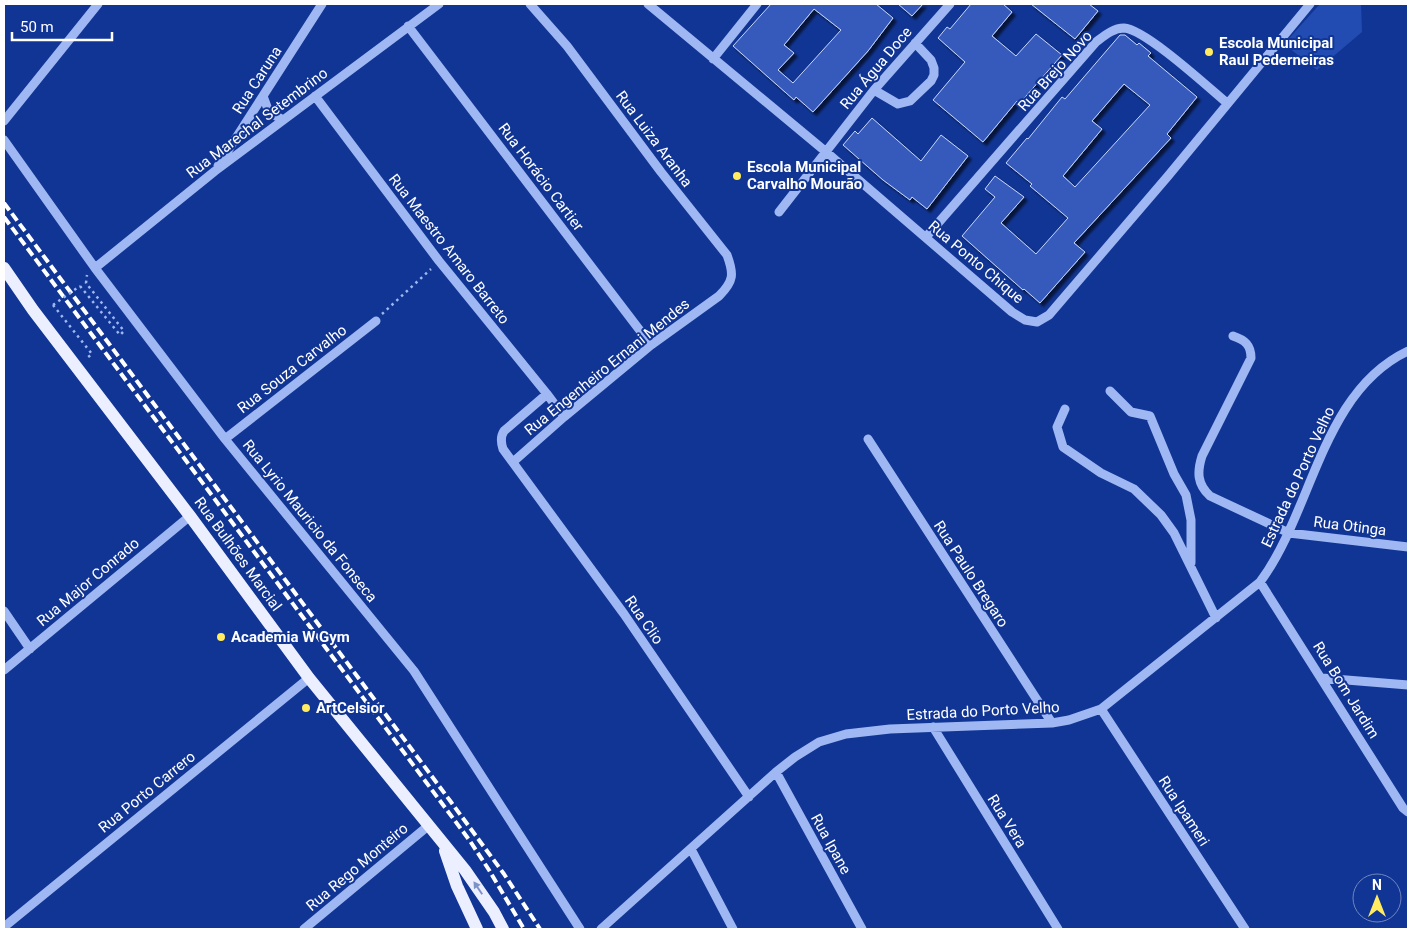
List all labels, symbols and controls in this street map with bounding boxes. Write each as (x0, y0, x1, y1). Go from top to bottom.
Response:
scale bar (12, 10, 112, 42)
text: 50 m (20, 18, 54, 36)
street label: Rua Água Doce (836, 23, 916, 113)
street label: Rua Brejo Novo (1014, 27, 1096, 115)
place label: Escola Municipal Raul Pederneiras (1219, 34, 1334, 69)
street label: Rua Caruna (228, 43, 286, 117)
marker: Escola Municipal Raul Pederneiras (1203, 46, 1215, 58)
street label: Rua Marechal Setembrino (183, 64, 331, 182)
street label: Rua Luiza Aranha (612, 87, 696, 191)
street label: Rua Horácio Cartier (495, 120, 587, 234)
place label: Escola Municipal Carvalho Mourão (747, 158, 862, 193)
street label: Rua Maestro Amaro Barreto (385, 170, 513, 328)
marker: Escola Municipal Carvalho Mourão (731, 170, 743, 182)
street label: Rua Ponto Chique (925, 217, 1027, 307)
street label: Rua Engenheiro Ernani Mendes (521, 295, 693, 439)
street label: Rua Souza Carvalho (234, 321, 350, 417)
street label: Estrada do Porto Velho (1257, 404, 1339, 550)
street label: Rua Lyrio Mauricio da Fonseca (239, 436, 381, 606)
street label: Rua Bulhões Marcial (191, 494, 285, 614)
street label: Rua Otinga (1313, 513, 1387, 539)
street label: Rua Paulo Bregaro (930, 517, 1012, 631)
street label: Rua Major Conrado (33, 534, 143, 630)
street label: Rua Clio (621, 592, 667, 648)
place label: Academia W Gym (231, 628, 350, 646)
marker: Academia W Gym (215, 631, 227, 643)
street label: Rua Bom Jardim (1309, 638, 1383, 742)
street label: Estrada do Porto Velho (906, 698, 1060, 724)
place label: ArtCelsior (316, 699, 385, 717)
marker: ArtCelsior (300, 702, 312, 714)
street label: Rua Porto Carrero (95, 747, 199, 837)
street label: Rua Ipameri (1155, 773, 1213, 849)
street label: Rua Vera (984, 791, 1030, 851)
street label: Rua Ipane (807, 811, 855, 877)
street label: Rua Rego Monteiro (302, 819, 412, 915)
north arrow (1352, 873, 1402, 923)
text: N (1372, 877, 1382, 893)
one-way arrow (473, 881, 483, 895)

